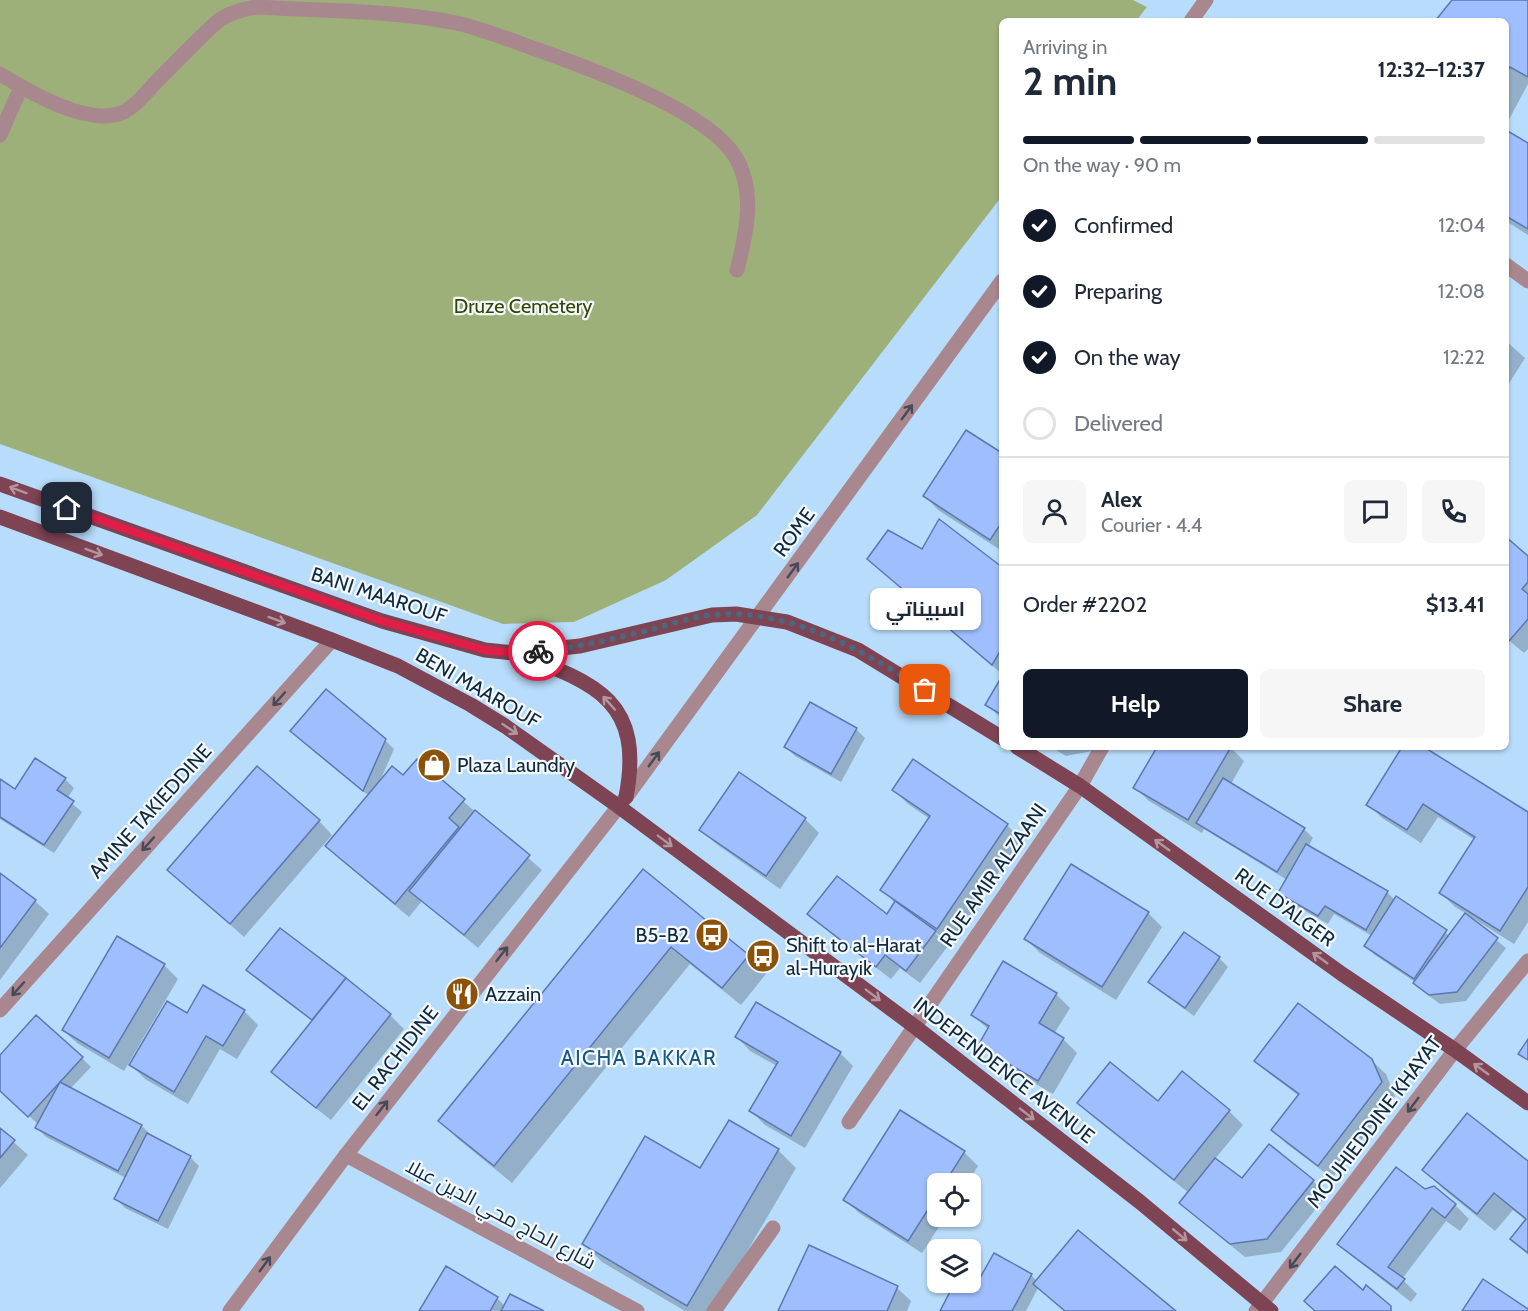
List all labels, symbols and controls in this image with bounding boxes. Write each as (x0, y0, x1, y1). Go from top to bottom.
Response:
text: Arriving in (1023, 35, 1107, 59)
text: 12:32–12:37 (1378, 56, 1485, 83)
text: 2 min (1023, 57, 1117, 105)
text: On the way · 90 m (1023, 153, 1181, 177)
icon: check (1023, 209, 1056, 242)
text: Confirmed (1074, 212, 1173, 239)
text: 12:04 (1438, 213, 1485, 237)
icon: check (1023, 275, 1056, 308)
text: Preparing (1074, 278, 1162, 305)
text: 12:08 (1438, 279, 1485, 303)
park label: Druze Cemetery (454, 294, 592, 318)
icon: check (1023, 341, 1056, 374)
text: On the way (1074, 344, 1181, 371)
text: 12:22 (1443, 345, 1485, 369)
one-way arrow (901, 404, 914, 420)
text: Delivered (1074, 410, 1163, 437)
button: person (1023, 480, 1086, 543)
button: chat (1344, 480, 1407, 543)
button: phone (1422, 480, 1485, 543)
pin (41, 482, 92, 533)
one-way arrow (9, 484, 27, 495)
text: Alex (1101, 486, 1142, 513)
icon: home (50, 491, 83, 524)
street label: ROME (768, 503, 820, 561)
text: Courier · 4.4 (1101, 513, 1202, 537)
one-way arrow (85, 547, 103, 558)
street label: BANI MAAROUF (308, 562, 450, 628)
one-way arrow (787, 562, 799, 578)
callout: اسبيناتي (870, 588, 980, 630)
text: Order #2202 (1023, 591, 1147, 618)
text: $13.41 (1426, 591, 1485, 618)
text: اسبيناتي (886, 597, 965, 621)
one-way arrow (267, 615, 286, 626)
courier (508, 621, 568, 681)
icon: bike (522, 635, 555, 668)
street label: BENI MAAROUF (411, 643, 545, 734)
pin (899, 664, 950, 715)
button: Help (1023, 669, 1248, 738)
button: Share (1260, 669, 1485, 738)
icon: bag (908, 673, 941, 706)
one-way arrow (272, 691, 286, 706)
one-way arrow (602, 696, 616, 711)
one-way arrow (501, 723, 518, 735)
street label: AMINE TAKIEDDINE (84, 739, 216, 883)
shop icon: Plaza Laundry (416, 747, 452, 783)
one-way arrow (647, 752, 660, 768)
place label: Plaza Laundry (457, 753, 575, 777)
street label: RUE AMIR ALZAANI (935, 799, 1051, 951)
one-way arrow (657, 835, 673, 847)
one-way arrow (141, 836, 155, 851)
one-way arrow (1154, 839, 1170, 851)
street label: RUE D'ALGER (1230, 863, 1340, 951)
bus stop icon: B5-B2 (694, 917, 730, 953)
place label: B5-B2 (636, 923, 689, 947)
place label: Shift to al-Harat al-Hurayik (786, 933, 922, 980)
bus stop icon: Shift to al-Harat al-Hurayik (745, 938, 781, 974)
one-way arrow (496, 947, 509, 963)
one-way arrow (1313, 952, 1329, 964)
restaurant icon: Azzain (444, 976, 480, 1012)
one-way arrow (11, 982, 25, 997)
place label: Azzain (485, 982, 541, 1006)
one-way arrow (864, 988, 880, 1001)
street label: INDEPENDENCE AVENUE (909, 992, 1099, 1148)
street label: EL RACHIDINE (347, 1001, 443, 1115)
street label: MOUHIEDDINE KHAYAT (1302, 1031, 1447, 1213)
district label: AICHA BAKKAR (561, 1045, 717, 1070)
one-way arrow (1473, 1062, 1489, 1075)
one-way arrow (1407, 1097, 1419, 1113)
one-way arrow (376, 1100, 389, 1116)
one-way arrow (1019, 1108, 1035, 1121)
street label: شارع الحاج محي الدين عبلا (400, 1154, 600, 1278)
map controls (927, 1173, 981, 1293)
button: locate (927, 1173, 981, 1227)
one-way arrow (1172, 1229, 1188, 1242)
button: layers (927, 1239, 981, 1293)
one-way arrow (1289, 1252, 1301, 1268)
one-way arrow (259, 1256, 271, 1272)

